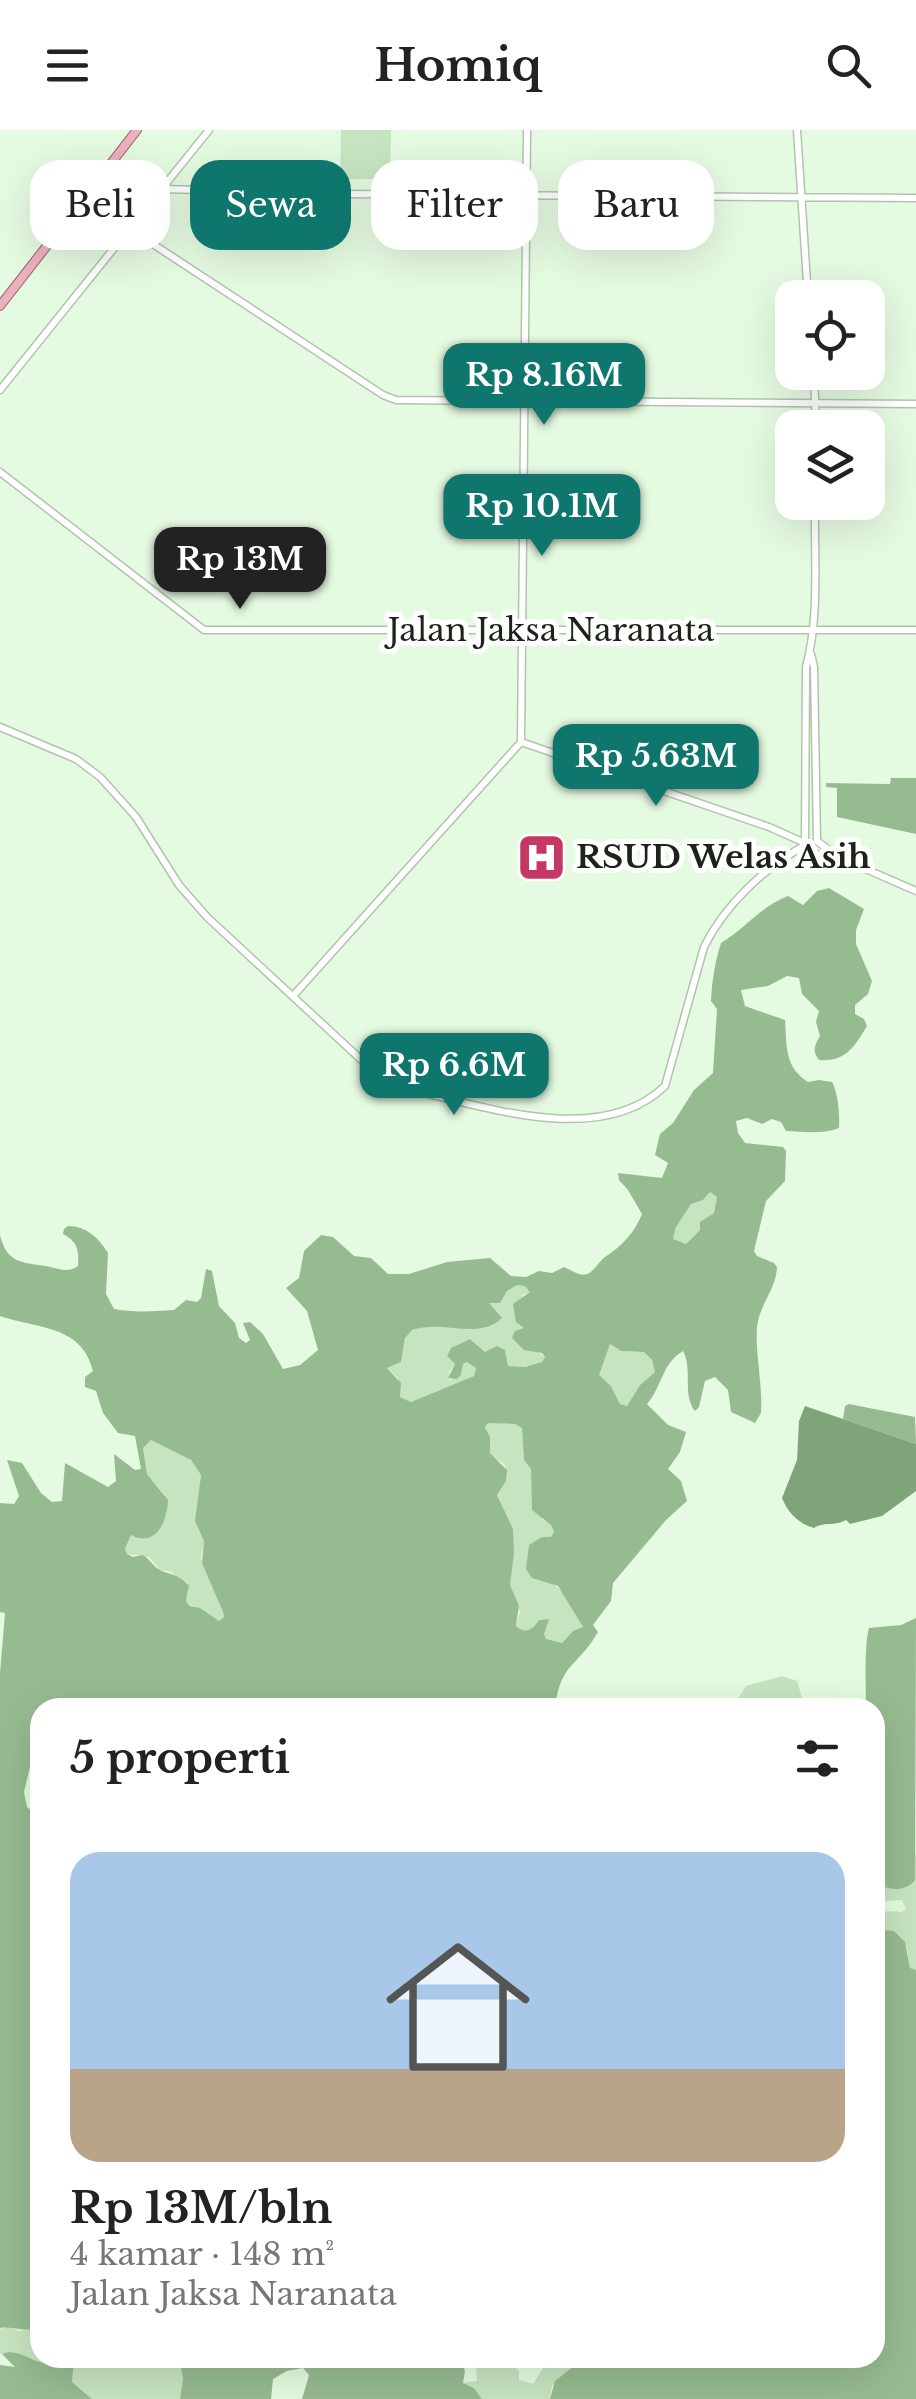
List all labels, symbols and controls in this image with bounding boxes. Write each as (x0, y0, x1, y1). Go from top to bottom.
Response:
text: Homiq (374, 37, 542, 93)
icon: menu (40, 38, 95, 93)
icon: search (821, 38, 876, 93)
chip: Beli (30, 160, 170, 250)
chip: Sewa (190, 160, 351, 250)
chip: Filter (371, 160, 538, 250)
chip: Baru (558, 160, 714, 250)
map controls (775, 280, 885, 520)
button: locate (775, 280, 885, 390)
pin: Rp 8.16M (441, 343, 647, 428)
text: Rp 8.16M (465, 355, 623, 395)
button: layers (775, 410, 885, 520)
pin: Rp 10.1M (439, 474, 645, 559)
text: Rp 10.1M (465, 486, 619, 526)
pin: Rp 13M (159, 527, 321, 612)
text: Rp 13M (176, 539, 304, 579)
street label: Jalan Jaksa Naranata (384, 610, 715, 650)
pin: Rp 5.63M (553, 724, 759, 809)
text: Rp 5.63M (575, 736, 737, 776)
hospital icon: RSUD Welas Asih (515, 831, 567, 883)
place label: RSUD Welas Asih (576, 837, 871, 877)
pin: Rp 6.6M (362, 1033, 546, 1118)
text: Rp 6.6M (382, 1045, 526, 1085)
icon: filters (790, 1731, 845, 1786)
text: 5 properti (70, 1732, 290, 1784)
icon: home (368, 1917, 548, 2097)
text: Rp 13M/bln (70, 2182, 332, 2234)
text: 4 kamar · 148 m² (70, 2234, 334, 2274)
text: Jalan Jaksa Naranata (70, 2274, 397, 2314)

